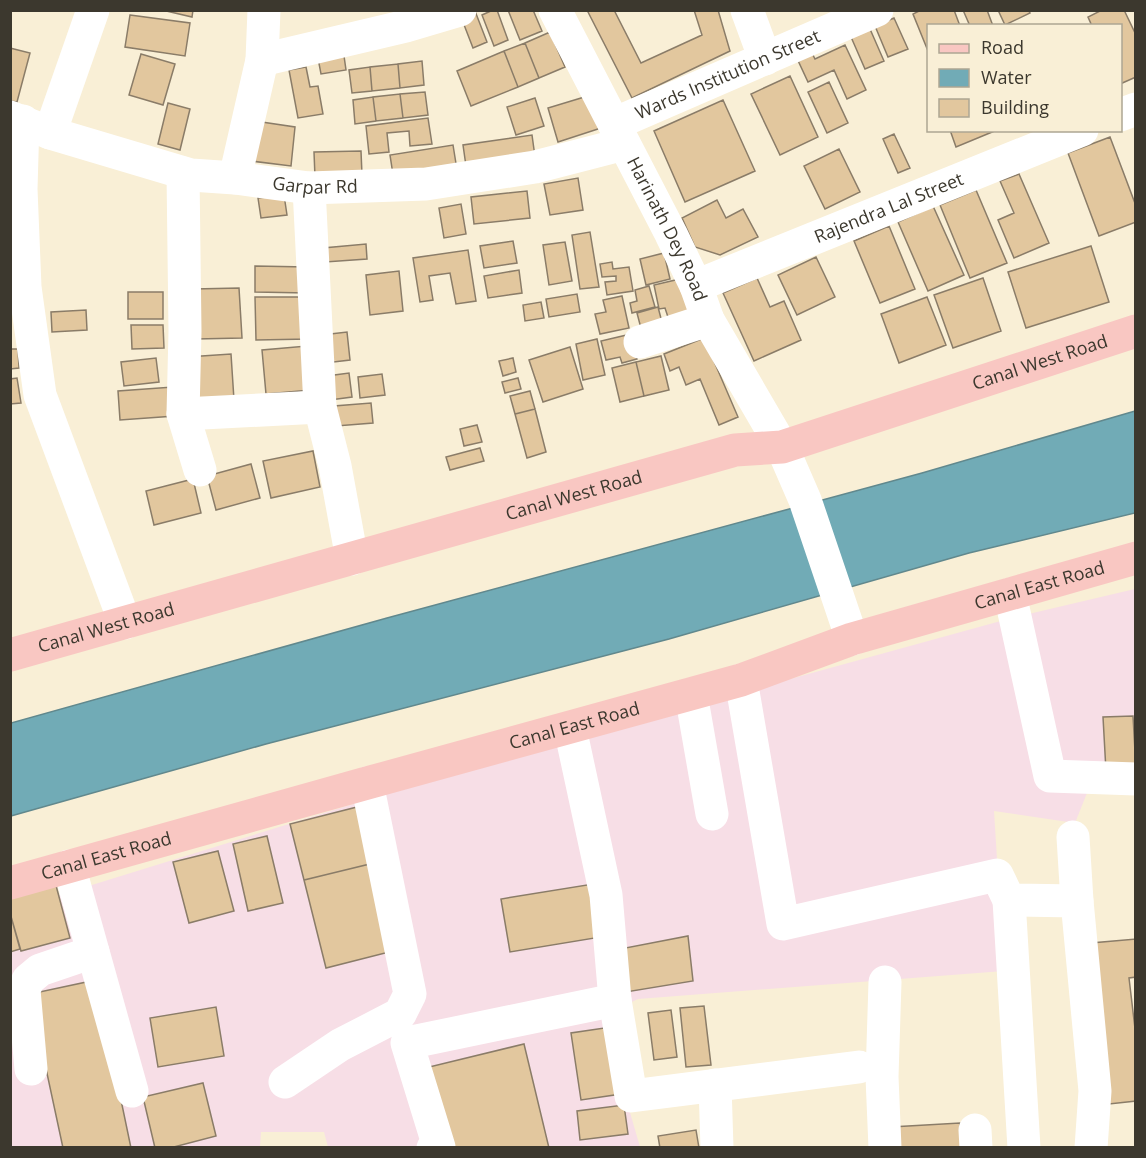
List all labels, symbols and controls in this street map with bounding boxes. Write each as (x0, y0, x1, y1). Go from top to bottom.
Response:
street label: Wards Institution Street (631, 23, 824, 124)
legend (927, 24, 1122, 132)
text: Road (981, 35, 1024, 59)
text: Water (981, 65, 1032, 89)
text: Building (981, 95, 1049, 119)
street label: Harinath Dey Road (622, 152, 713, 304)
street label: Rajendra Lal Street (810, 166, 967, 248)
street label: Garpar Rd (271, 170, 358, 200)
street label: Canal West Road (969, 328, 1110, 395)
street label: Canal West Road (502, 464, 645, 525)
street label: Canal East Road (971, 555, 1107, 615)
street label: Canal West Road (35, 596, 177, 658)
street label: Canal East Road (506, 695, 642, 754)
street label: Canal East Road (38, 825, 174, 885)

